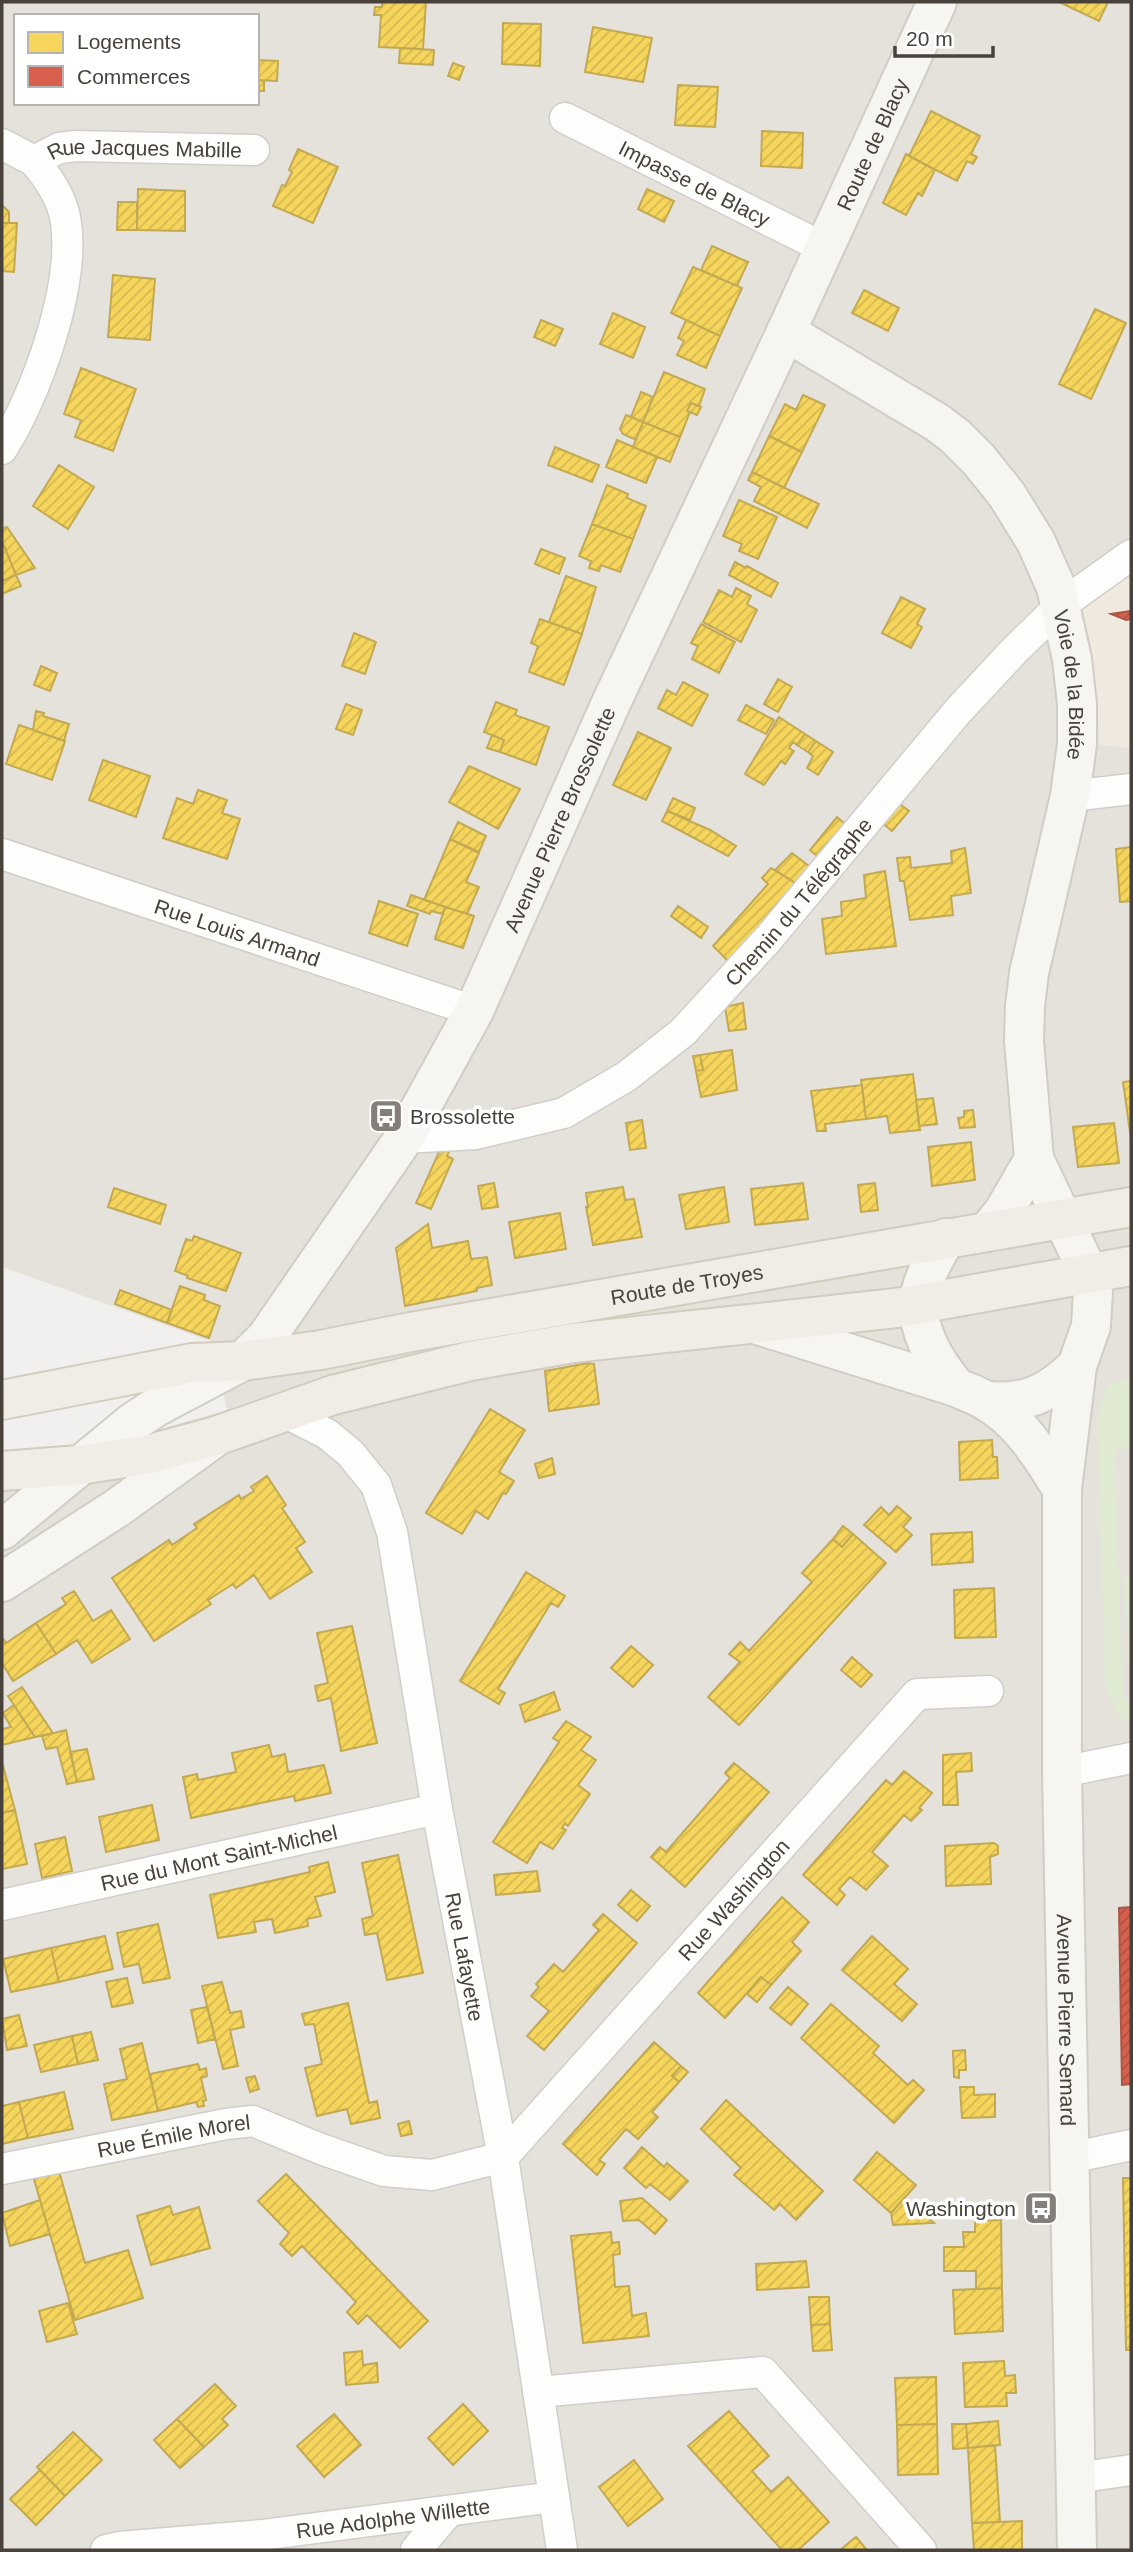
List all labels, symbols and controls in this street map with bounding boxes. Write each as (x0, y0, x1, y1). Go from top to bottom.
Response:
legend (14, 14, 259, 105)
scale bar (895, 14, 993, 58)
text: 20 m (906, 27, 953, 50)
text: Logements (77, 30, 181, 53)
text: Commerces (77, 65, 190, 88)
street label: Route de Blacy (832, 74, 912, 214)
street label: Rue Jacques Mabille (43, 134, 242, 164)
street label: Impasse de Blacy (615, 136, 774, 231)
street label: Voie de la Bidée (1050, 607, 1089, 762)
street label: Avenue Pierre Brossolette (499, 703, 619, 935)
street label: Chemin du Télégraphe (720, 813, 876, 990)
street label: Rue Louis Armand (152, 894, 323, 970)
bus stop icon: Brossolette (367, 1097, 405, 1135)
place label: Brossolette (410, 1105, 515, 1128)
street label: Route de Troyes (609, 1260, 765, 1309)
street label: Rue du Mont Saint-Michel (98, 1820, 339, 1894)
street label: Rue Washington (673, 1834, 794, 1965)
street label: Rue Lafayette (442, 1890, 489, 2023)
street label: Avenue Pierre Semard (1053, 1914, 1080, 2126)
street label: Rue Émile Morel (95, 2110, 251, 2161)
bus stop icon: Washington (1022, 2189, 1060, 2227)
place label: Washington (906, 2197, 1016, 2220)
street label: Rue Adolphe Willette (295, 2494, 491, 2542)

